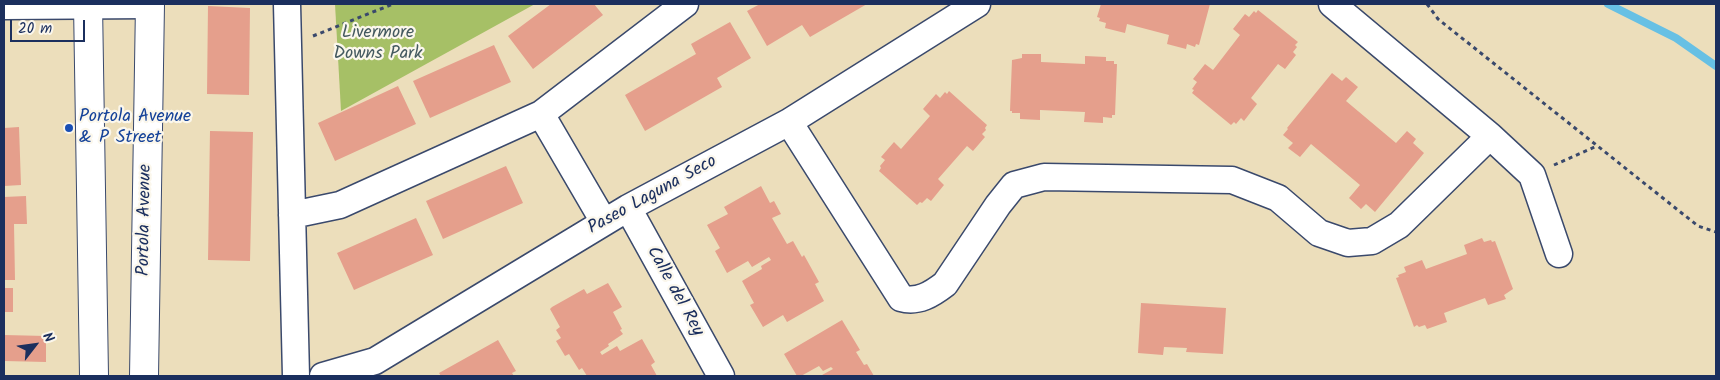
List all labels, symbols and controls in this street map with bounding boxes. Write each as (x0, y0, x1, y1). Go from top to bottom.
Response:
scale bar (12, 10, 88, 42)
text: 20 m (18, 17, 52, 41)
park label: Livermore Downs Park (334, 23, 422, 66)
place label: Portola Avenue & P Street (79, 107, 191, 150)
marker: Portola Avenue & P Street (63, 122, 75, 134)
street label: Paseo Laguna Seco (585, 152, 721, 240)
street label: Portola Avenue (134, 164, 158, 276)
street label: Calle del Rey (641, 243, 707, 341)
north arrow (10, 320, 60, 370)
text: N (36, 328, 60, 347)

